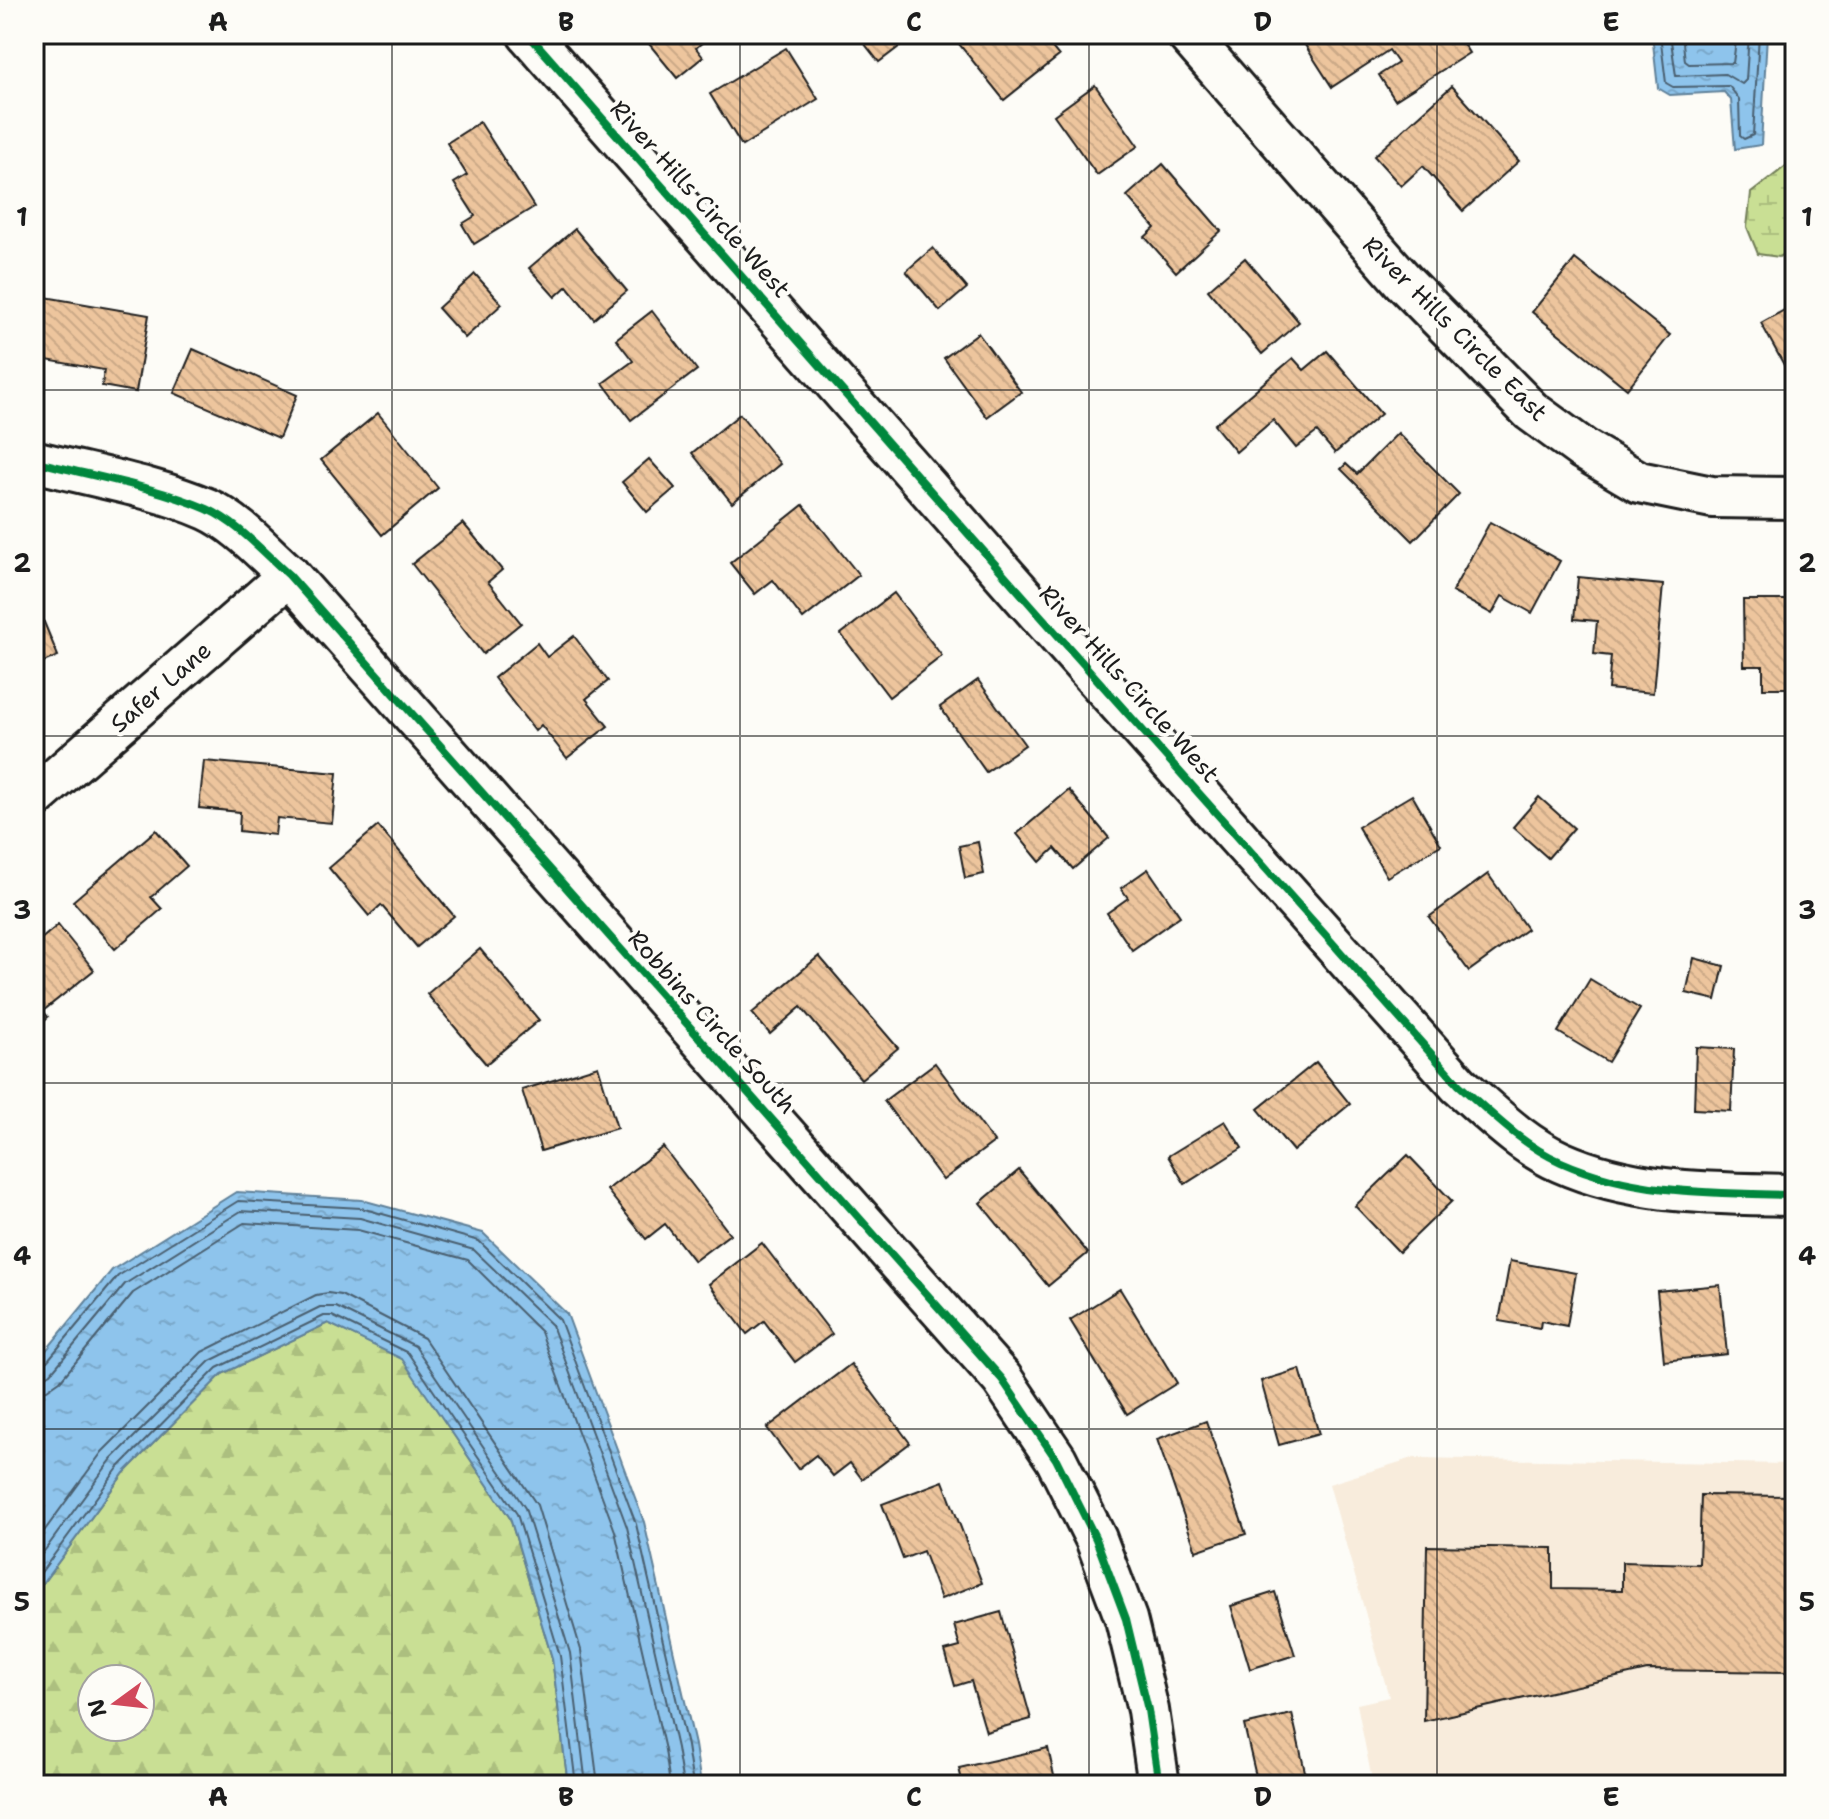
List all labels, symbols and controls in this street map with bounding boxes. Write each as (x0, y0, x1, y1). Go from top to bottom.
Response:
text: A (208, 4, 228, 39)
text: B (558, 4, 574, 39)
text: C (906, 4, 922, 39)
text: D (1254, 4, 1272, 39)
text: E (1602, 4, 1620, 39)
street label: River Hills Circle West (603, 93, 797, 305)
text: 1 (16, 199, 28, 234)
text: 1 (1801, 199, 1813, 234)
street label: River Hills Circle East (1356, 230, 1554, 428)
text: 2 (13, 545, 31, 580)
text: 2 (1798, 545, 1816, 580)
street label: River Hills Circle West (1032, 578, 1226, 790)
street label: Safer Lane (104, 634, 218, 740)
text: 3 (13, 892, 31, 927)
text: 3 (1798, 892, 1816, 927)
street label: Robbins Circle South (621, 923, 803, 1121)
text: 4 (13, 1238, 31, 1273)
text: 4 (1798, 1238, 1816, 1273)
text: 5 (14, 1584, 30, 1619)
text: 5 (1799, 1584, 1815, 1619)
north arrow (76, 1663, 156, 1743)
text: N (81, 1696, 113, 1720)
text: A (208, 1779, 228, 1814)
text: B (558, 1779, 574, 1814)
text: C (906, 1779, 922, 1814)
text: D (1254, 1779, 1272, 1814)
text: E (1602, 1779, 1620, 1814)

